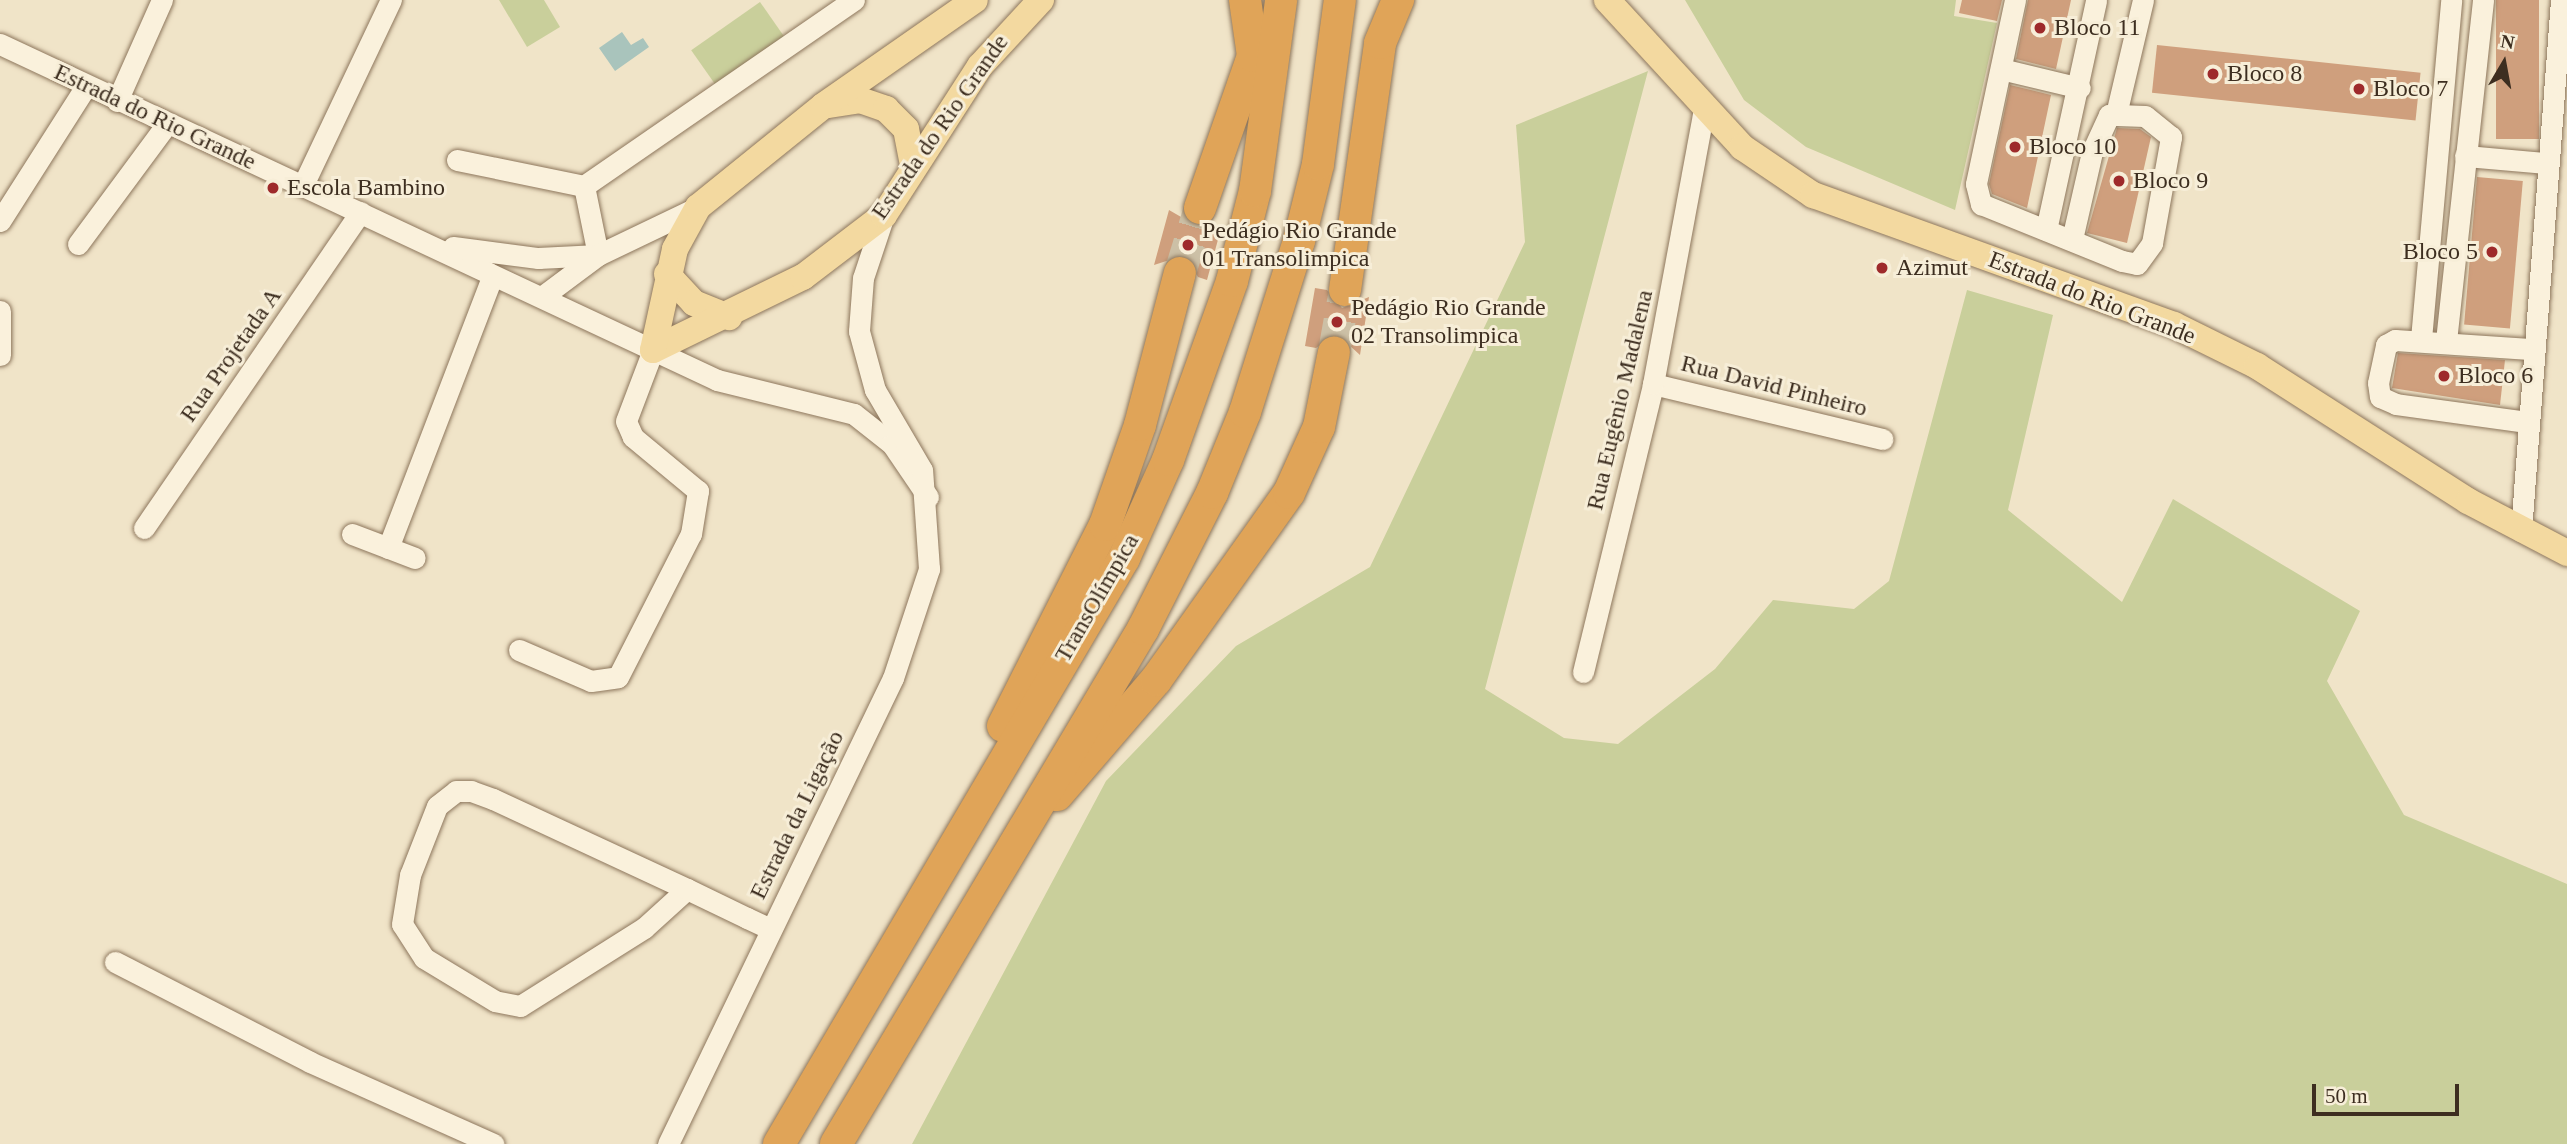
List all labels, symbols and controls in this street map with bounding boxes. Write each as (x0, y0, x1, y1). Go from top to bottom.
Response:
place label: Bloco 11 (2054, 14, 2140, 42)
marker: Bloco 11 (2032, 20, 2048, 36)
north arrow (2469, 28, 2539, 98)
street label: Estrada do Rio Grande (865, 29, 1015, 225)
text: N (2499, 30, 2516, 53)
street label: Estrada do Rio Grande (50, 58, 260, 176)
place label: Bloco 8 (2227, 60, 2302, 88)
marker: Bloco 8 (2205, 66, 2221, 82)
place label: Bloco 7 (2373, 75, 2448, 103)
marker: Bloco 7 (2351, 81, 2367, 97)
place label: Bloco 10 (2029, 133, 2116, 161)
marker: Bloco 10 (2007, 139, 2023, 155)
place label: Bloco 9 (2133, 167, 2208, 195)
marker: Bloco 9 (2111, 173, 2127, 189)
place label: Escola Bambino (287, 174, 445, 202)
marker: Escola Bambino (265, 180, 281, 196)
place label: Pedágio Rio Grande 01 Transolimpica (1202, 217, 1397, 273)
marker: Pedágio Rio Grande 01 Transolimpica (1180, 237, 1196, 253)
place label: Bloco 5 (2403, 238, 2478, 266)
marker: Bloco 5 (2484, 244, 2500, 260)
street label: Estrada do Rio Grande (1984, 245, 2200, 351)
place label: Azimut (1896, 254, 1968, 282)
marker: Azimut (1874, 260, 1890, 276)
street label: Rua Projetada A (174, 282, 288, 428)
street label: Rua Eugênio Madalena (1581, 287, 1659, 513)
place label: Pedágio Rio Grande 02 Transolimpica (1351, 294, 1546, 350)
marker: Pedágio Rio Grande 02 Transolimpica (1329, 314, 1345, 330)
street label: Rua David Pinheiro (1678, 349, 1870, 423)
place label: Bloco 6 (2458, 362, 2533, 390)
marker: Bloco 6 (2436, 368, 2452, 384)
street label: TransOlímpica (1049, 529, 1145, 667)
street label: Estrada da Ligação (744, 726, 850, 904)
scale bar (2315, 1070, 2462, 1114)
text: 50 m (2325, 1084, 2368, 1108)

